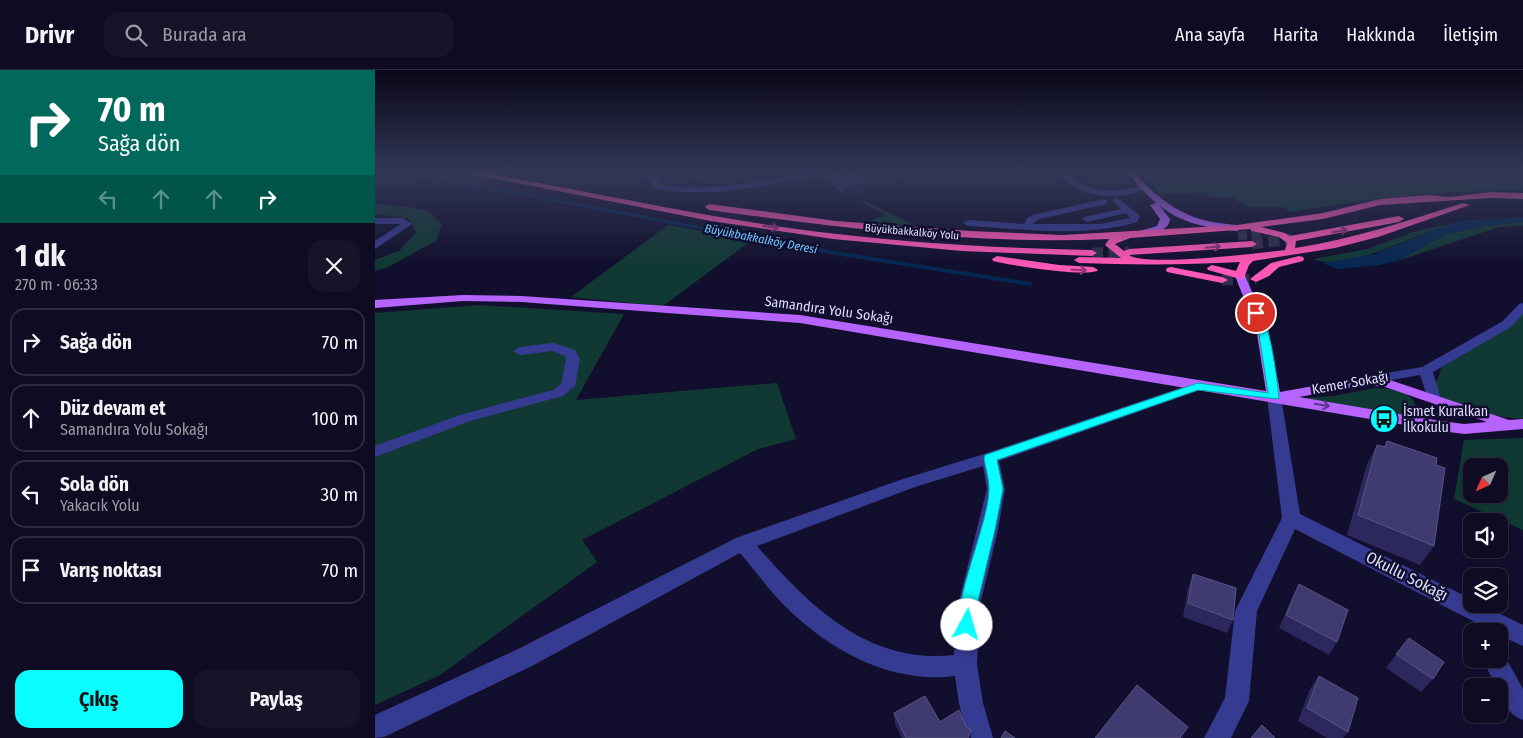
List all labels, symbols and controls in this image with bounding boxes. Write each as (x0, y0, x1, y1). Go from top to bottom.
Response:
search box (104, 12, 454, 57)
text: Drivr (25, 21, 74, 49)
icon: search (122, 21, 150, 49)
text: Burada ara (162, 23, 247, 46)
text: Ana sayfa (1175, 24, 1245, 46)
text: Harita (1273, 24, 1318, 46)
text: Hakkında (1346, 24, 1415, 46)
text: İletişim (1443, 24, 1498, 46)
text: 70 m (98, 88, 166, 130)
icon: right (15, 90, 80, 155)
text: Sağa dön (98, 130, 180, 157)
icon: left (94, 185, 122, 213)
icon: ahead (147, 185, 175, 213)
icon: ahead (200, 185, 228, 213)
icon: right (253, 185, 281, 213)
water label: Büyükbakkalköy Deresi (703, 221, 819, 257)
street label: Büyükbakkalköy Yolu (864, 221, 960, 243)
one-way arrow (763, 223, 779, 233)
one-way arrow (1332, 226, 1348, 236)
text: 1 dk (15, 238, 66, 274)
button: close (308, 240, 360, 292)
one-way arrow (1205, 243, 1221, 252)
one-way arrow (1070, 265, 1086, 274)
text: 270 m · 06:33 (15, 275, 98, 294)
pin (1235, 292, 1277, 334)
street label: Samandıra Yolu Sokağı (764, 293, 894, 327)
icon: arrive (1242, 299, 1270, 327)
icon: right (17, 328, 45, 356)
text: Sağa dön (60, 331, 132, 354)
text: 70 m (322, 331, 358, 354)
street label: Kemer Sokağı (1310, 368, 1390, 398)
text: Düz devam et (60, 397, 166, 420)
one-way arrow (1314, 401, 1330, 411)
place label: İsmet Kuralkan İlkokulu (1403, 403, 1488, 436)
icon: ahead (17, 404, 45, 432)
bus stop icon: İsmet Kuralkan İlkokulu (1369, 404, 1399, 434)
text: 100 m (312, 407, 358, 430)
text: Samandıra Yolu Sokağı (60, 420, 208, 439)
north arrow (1463, 458, 1507, 502)
map controls (1463, 458, 1508, 723)
text: Sola dön (60, 473, 129, 496)
icon: left (17, 480, 45, 508)
text: 30 m (320, 483, 358, 506)
text: Yakacık Yolu (60, 496, 140, 515)
button: sound (1463, 513, 1508, 558)
street label: Okullu Sokağı (1363, 547, 1451, 605)
icon: arrive (17, 556, 45, 584)
text: Varış noktası (60, 559, 162, 582)
text: 70 m (322, 559, 358, 582)
button: layers (1463, 568, 1508, 613)
position arrow (940, 598, 992, 650)
button: + (1463, 623, 1508, 668)
button: Çıkış (15, 670, 183, 728)
button: Paylaş (193, 670, 360, 728)
button: − (1463, 678, 1508, 723)

